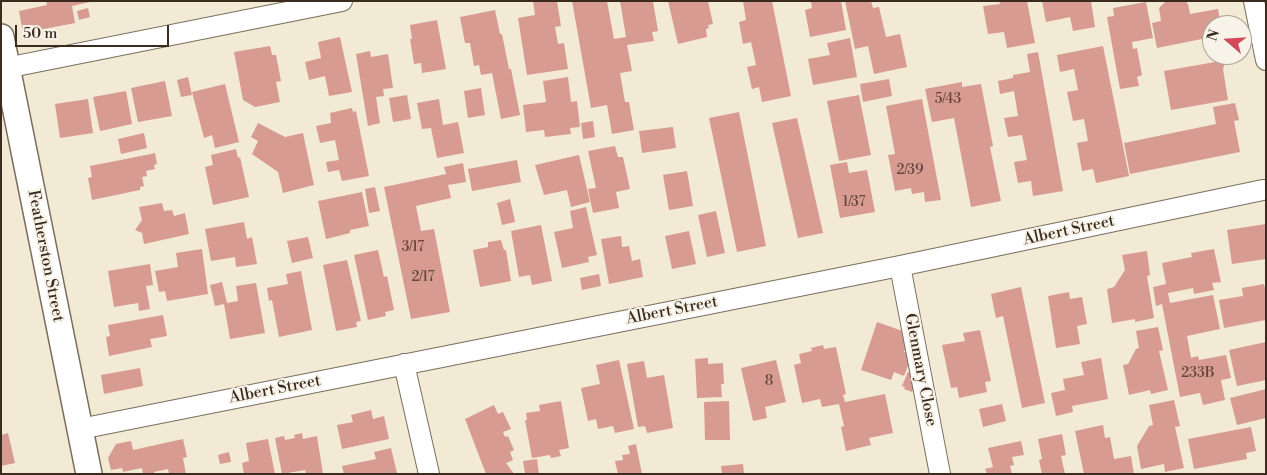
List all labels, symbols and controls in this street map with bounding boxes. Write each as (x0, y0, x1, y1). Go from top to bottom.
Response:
scale bar (18, 15, 171, 47)
north arrow (1202, 15, 1252, 65)
text: 50 m (23, 24, 57, 43)
text: N (1203, 27, 1224, 44)
house number: 5/43 (935, 92, 961, 108)
house number: 2/39 (897, 163, 923, 179)
street label: Featherston Street (23, 188, 67, 324)
house number: 1/37 (842, 195, 866, 211)
street label: Albert Street (1022, 212, 1116, 250)
house number: 3/17 (402, 240, 424, 256)
house number: 2/17 (411, 270, 435, 286)
street label: Albert Street (625, 293, 719, 329)
street label: Glenmary Close (900, 312, 940, 428)
house number: 233B (1181, 366, 1215, 382)
street label: Albert Street (228, 372, 322, 408)
house number: 8 (765, 374, 773, 390)

